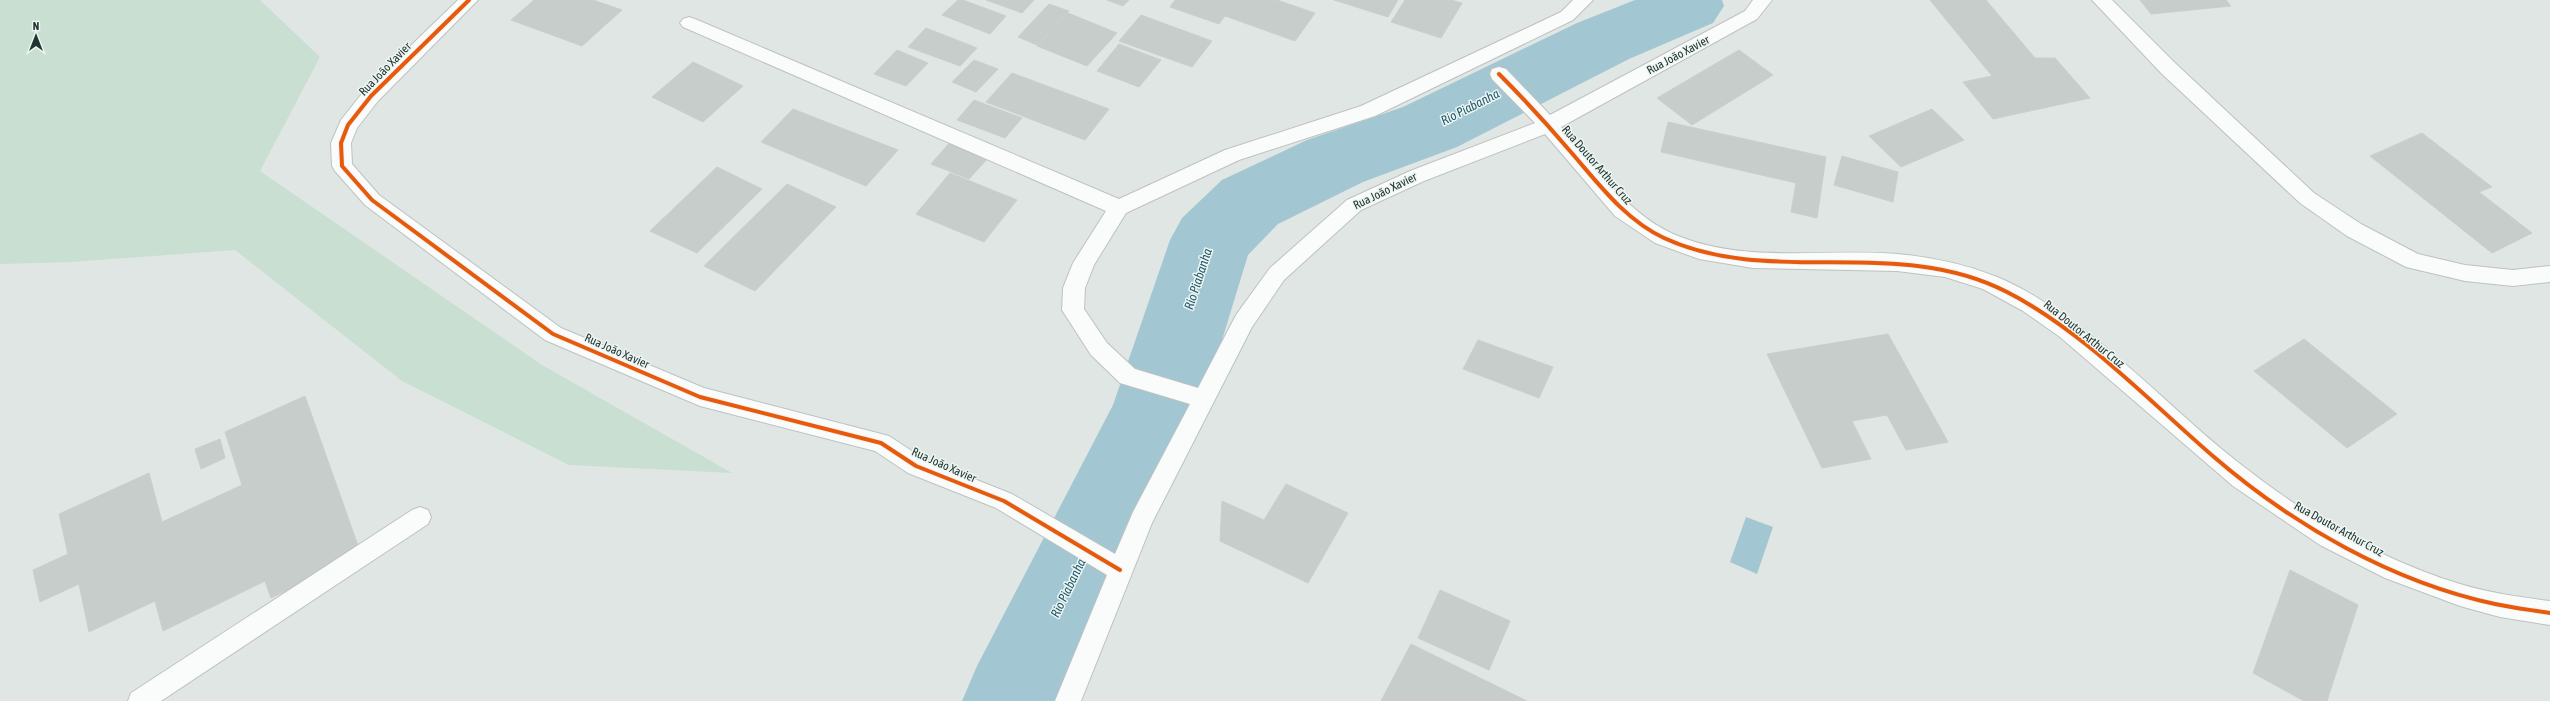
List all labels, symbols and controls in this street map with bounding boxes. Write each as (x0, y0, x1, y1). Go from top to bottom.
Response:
north arrow (16, 16, 56, 56)
text: N (33, 20, 39, 32)
street label: Rua João Xavier (1644, 32, 1712, 77)
street label: Rua João Xavier (356, 39, 414, 99)
water label: Rio Piabanha (1438, 86, 1502, 128)
street label: Rua Doutor Arthur Cruz (1559, 123, 1636, 208)
street label: Rua João Xavier (1351, 169, 1420, 212)
water label: Rio Piabanha (1181, 247, 1215, 311)
street label: Rua Doutor Arthur Cruz (2041, 297, 2128, 371)
street label: Rua João Xavier (583, 331, 652, 372)
street label: Rua João Xavier (910, 445, 979, 486)
street label: Rua Doutor Arthur Cruz (2292, 499, 2387, 560)
water label: Rio Piabanha (1047, 556, 1089, 620)

